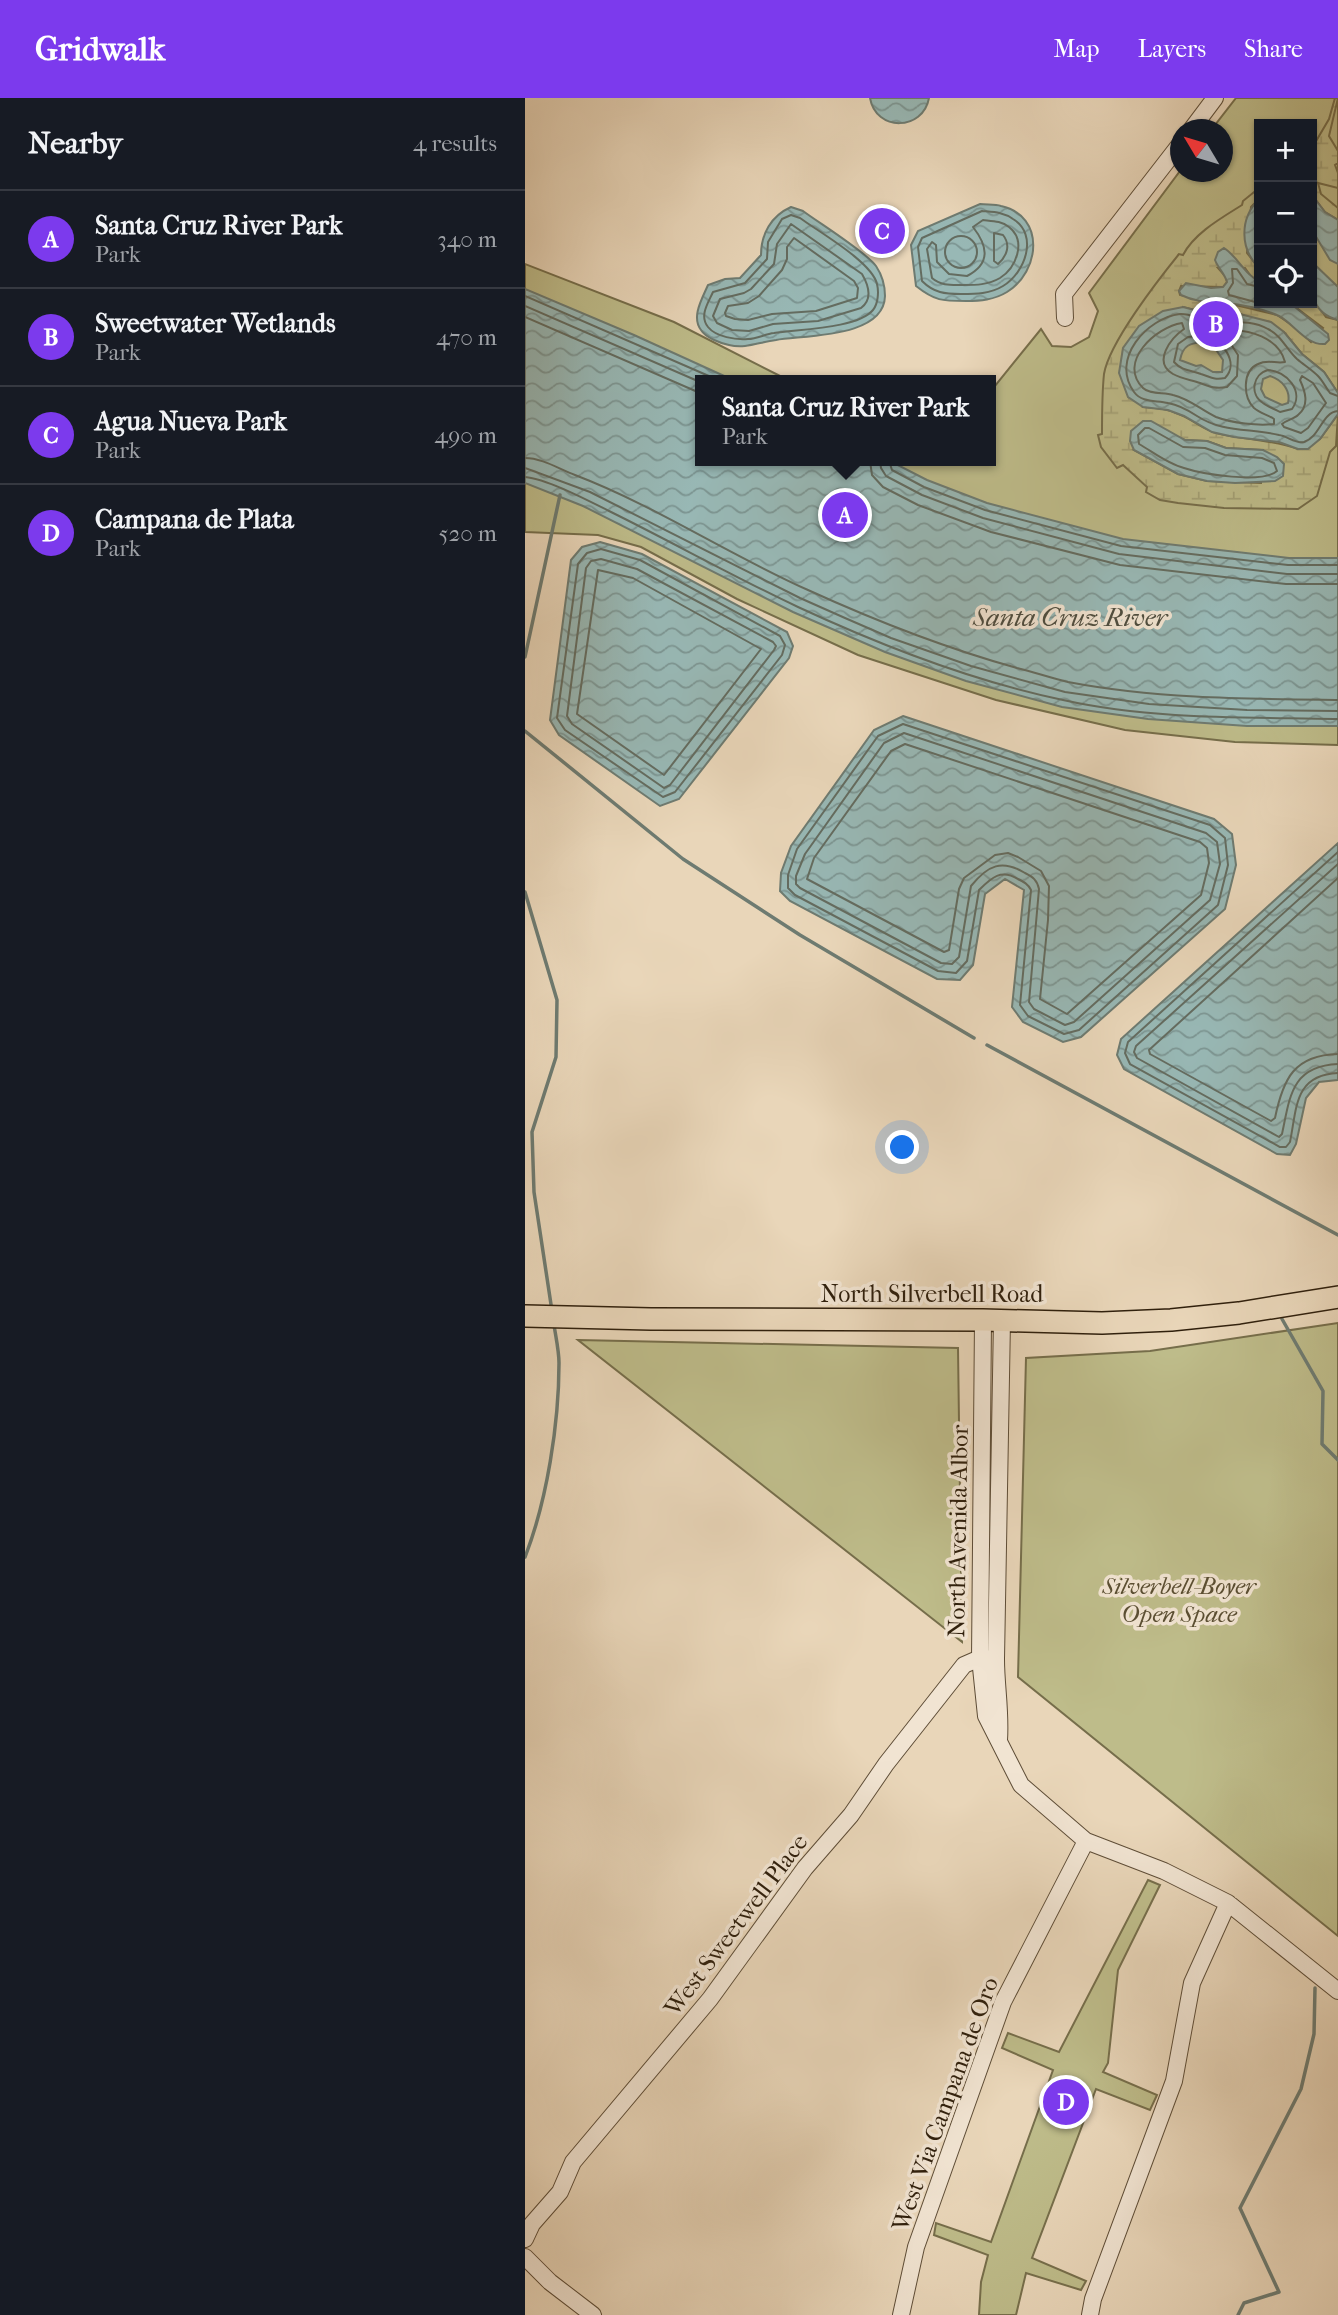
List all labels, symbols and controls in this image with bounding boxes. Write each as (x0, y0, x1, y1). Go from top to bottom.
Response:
text: Gridwalk (35, 30, 165, 69)
text: Map (1054, 35, 1100, 63)
text: Layers (1138, 35, 1206, 63)
text: Share (1244, 35, 1303, 63)
north arrow (1170, 119, 1233, 182)
map controls (1254, 119, 1317, 308)
button: + (1254, 119, 1317, 182)
text: Nearby (28, 126, 123, 161)
text: 4 results (413, 130, 497, 157)
button: − (1254, 182, 1317, 245)
pin: C (859, 205, 905, 257)
text: Santa Cruz River Park (95, 210, 342, 241)
text: A (44, 226, 58, 253)
text: 340 m (437, 226, 497, 253)
text: Park (95, 241, 141, 268)
button: locate (1254, 245, 1317, 308)
pin: B (1193, 298, 1239, 350)
text: Sweetwater Wetlands (95, 308, 336, 339)
text: B (44, 324, 58, 351)
text: 470 m (436, 324, 497, 351)
text: Park (95, 339, 141, 366)
popup (695, 375, 996, 466)
text: Santa Cruz River Park (722, 392, 969, 423)
text: Agua Nueva Park (95, 406, 287, 437)
text: C (43, 422, 59, 449)
text: 490 m (435, 422, 497, 449)
text: Park (722, 423, 768, 450)
text: Park (95, 437, 141, 464)
pin: A (822, 489, 868, 541)
text: Campana de Plata (95, 504, 294, 535)
text: D (42, 520, 60, 547)
text: 520 m (438, 520, 497, 547)
text: Park (95, 535, 141, 562)
water label: Santa Cruz River (972, 602, 1169, 633)
your location (885, 1130, 919, 1164)
street label: North Silverbell Road (821, 1280, 1044, 1308)
street label: North Avenida Albor (942, 1424, 974, 1638)
park label: Silverbell-Boyer Open Space (1101, 1572, 1258, 1628)
street label: West Sweetwell Place (658, 1828, 814, 2022)
street label: West Via Campana de Oro (886, 1973, 1004, 2236)
pin: D (1043, 2076, 1089, 2128)

